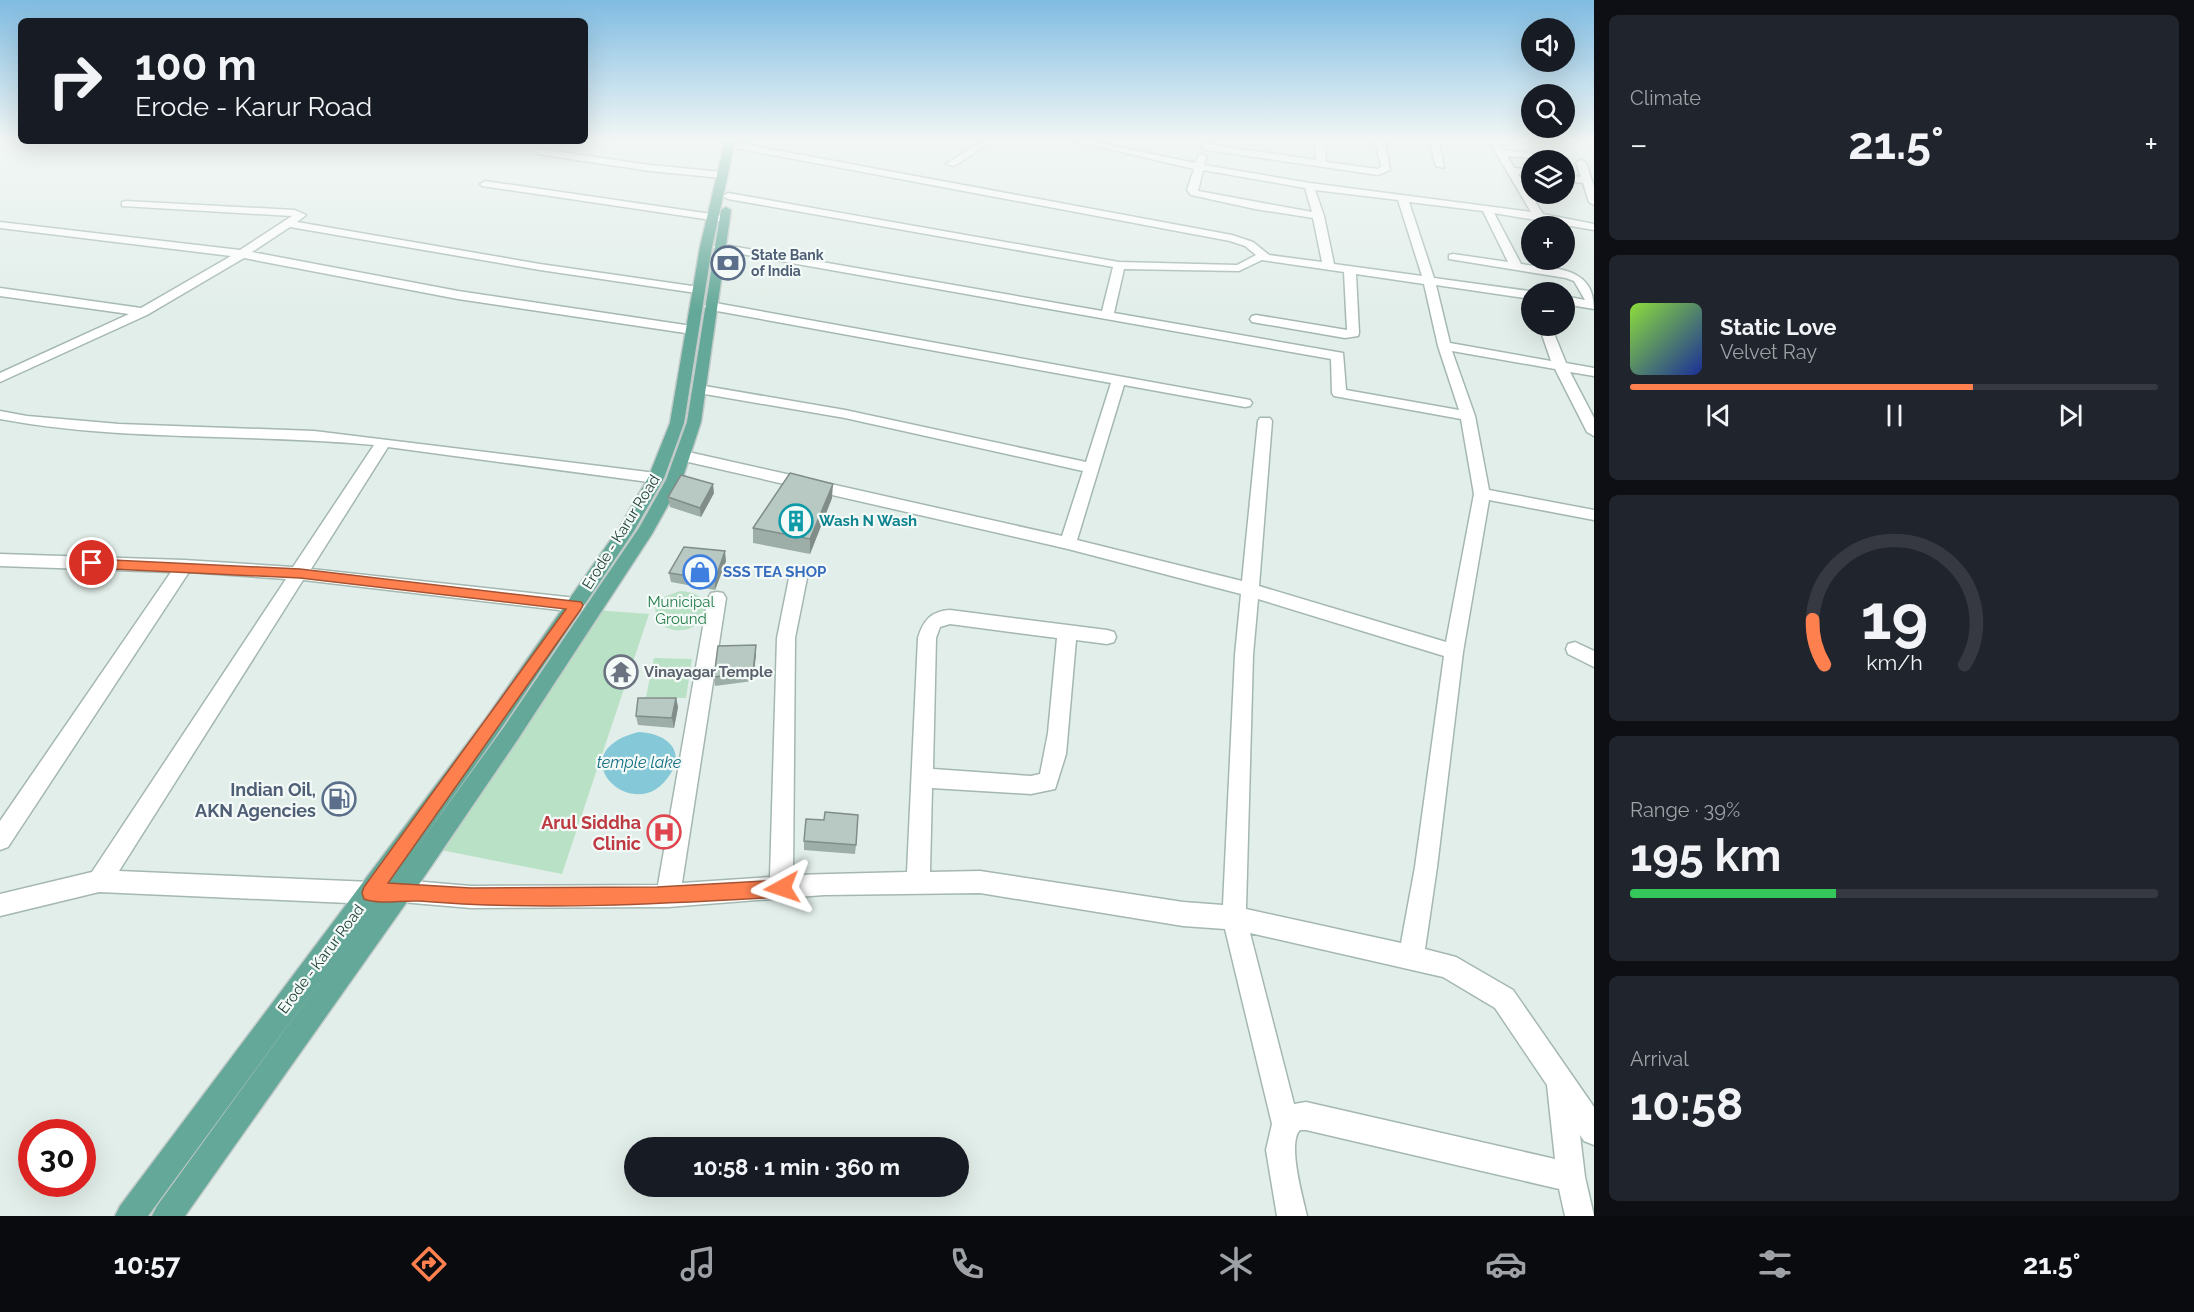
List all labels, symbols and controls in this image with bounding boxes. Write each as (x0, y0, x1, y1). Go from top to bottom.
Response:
map controls (1521, 18, 1575, 336)
button: sound (1521, 18, 1575, 72)
text: 100 m (135, 41, 257, 90)
icon: right (36, 42, 114, 120)
button: search (1521, 84, 1575, 138)
text: Climate (1630, 86, 1701, 110)
text: Erode - Karur Road (135, 91, 372, 122)
text: 21.5° (1848, 117, 1944, 170)
text: − (1630, 125, 1648, 164)
text: + (2144, 125, 2158, 164)
button: layers (1521, 150, 1575, 204)
button: + (1521, 216, 1575, 270)
bank icon: State Bank of India (710, 245, 746, 281)
place label: State Bank of India (751, 247, 824, 279)
button: − (1521, 282, 1575, 336)
text: Static Love (1720, 314, 1837, 340)
text: Velvet Ray (1720, 340, 1817, 364)
icon: previous (1702, 399, 1735, 432)
icon: pause (1878, 399, 1911, 432)
icon: next (2054, 399, 2087, 432)
street label: Erode - Karur Road (578, 471, 664, 593)
building icon: Wash N Wash (778, 503, 814, 539)
place label: Wash N Wash (819, 512, 917, 530)
pin (66, 537, 117, 588)
icon: arrive (75, 546, 108, 579)
shop icon: SSS TEA SHOP (682, 554, 718, 590)
place label: SSS TEA SHOP (723, 563, 827, 581)
text: 19 (1860, 580, 1928, 654)
park label: Municipal Ground (647, 593, 715, 628)
text: km/h (1866, 650, 1922, 675)
temple icon: Vinayagar Temple (603, 654, 639, 690)
place label: Vinayagar Temple (644, 663, 773, 681)
water label: temple lake (597, 753, 682, 772)
place label: Indian Oil, AKN Agencies (195, 779, 316, 821)
fuel station icon: Indian Oil, AKN Agencies (321, 781, 357, 817)
text: Range · 39% (1630, 798, 1740, 822)
place label: Arul Siddha Clinic (541, 812, 641, 854)
hospital icon: Arul Siddha Clinic (646, 814, 682, 850)
text: 195 km (1630, 829, 1781, 882)
position arrow (750, 856, 814, 920)
street label: Erode - Karur Road (274, 901, 368, 1017)
text: Arrival (1630, 1047, 1689, 1071)
text: 10:58 (1630, 1078, 1743, 1131)
speed limit sign: 30 (18, 1119, 96, 1197)
text: 10:58 · 1 min · 360 m (693, 1154, 900, 1180)
icon: directions (408, 1243, 450, 1285)
icon: music (677, 1243, 719, 1285)
icon: phone (946, 1243, 988, 1285)
icon: climate (1215, 1243, 1257, 1285)
icon: car (1485, 1243, 1527, 1285)
icon: filters (1754, 1243, 1796, 1285)
text: 10:57 (114, 1249, 180, 1280)
text: 21.5° (2023, 1249, 2080, 1280)

